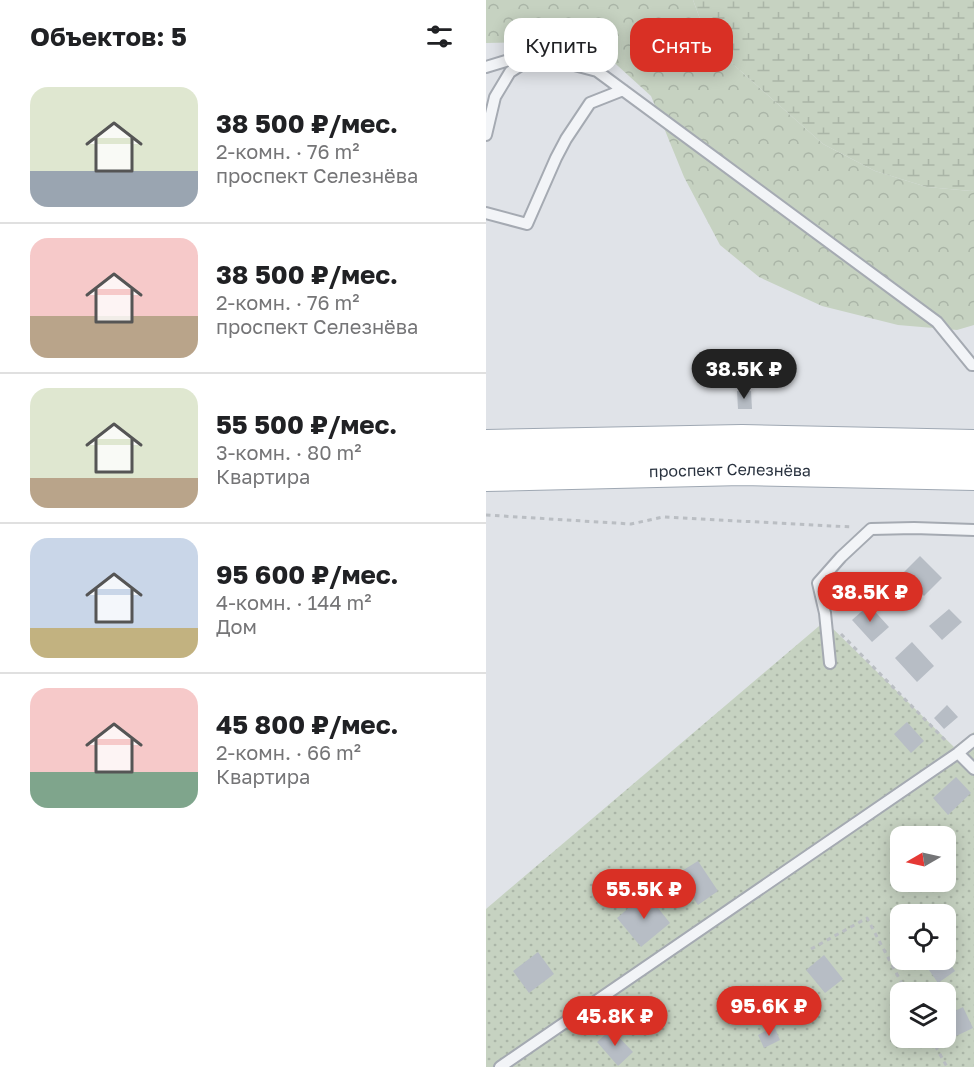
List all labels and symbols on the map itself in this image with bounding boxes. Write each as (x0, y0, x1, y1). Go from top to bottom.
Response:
pin: 38.5K ₽ (689, 349, 799, 400)
street label: проспект Селезнёва (649, 459, 811, 481)
pin: 38.5K ₽ (815, 572, 925, 623)
north arrow (890, 826, 956, 892)
pin: 55.5K ₽ (589, 869, 699, 920)
pin: 95.6K ₽ (714, 986, 824, 1037)
pin: 45.8K ₽ (560, 996, 670, 1047)

